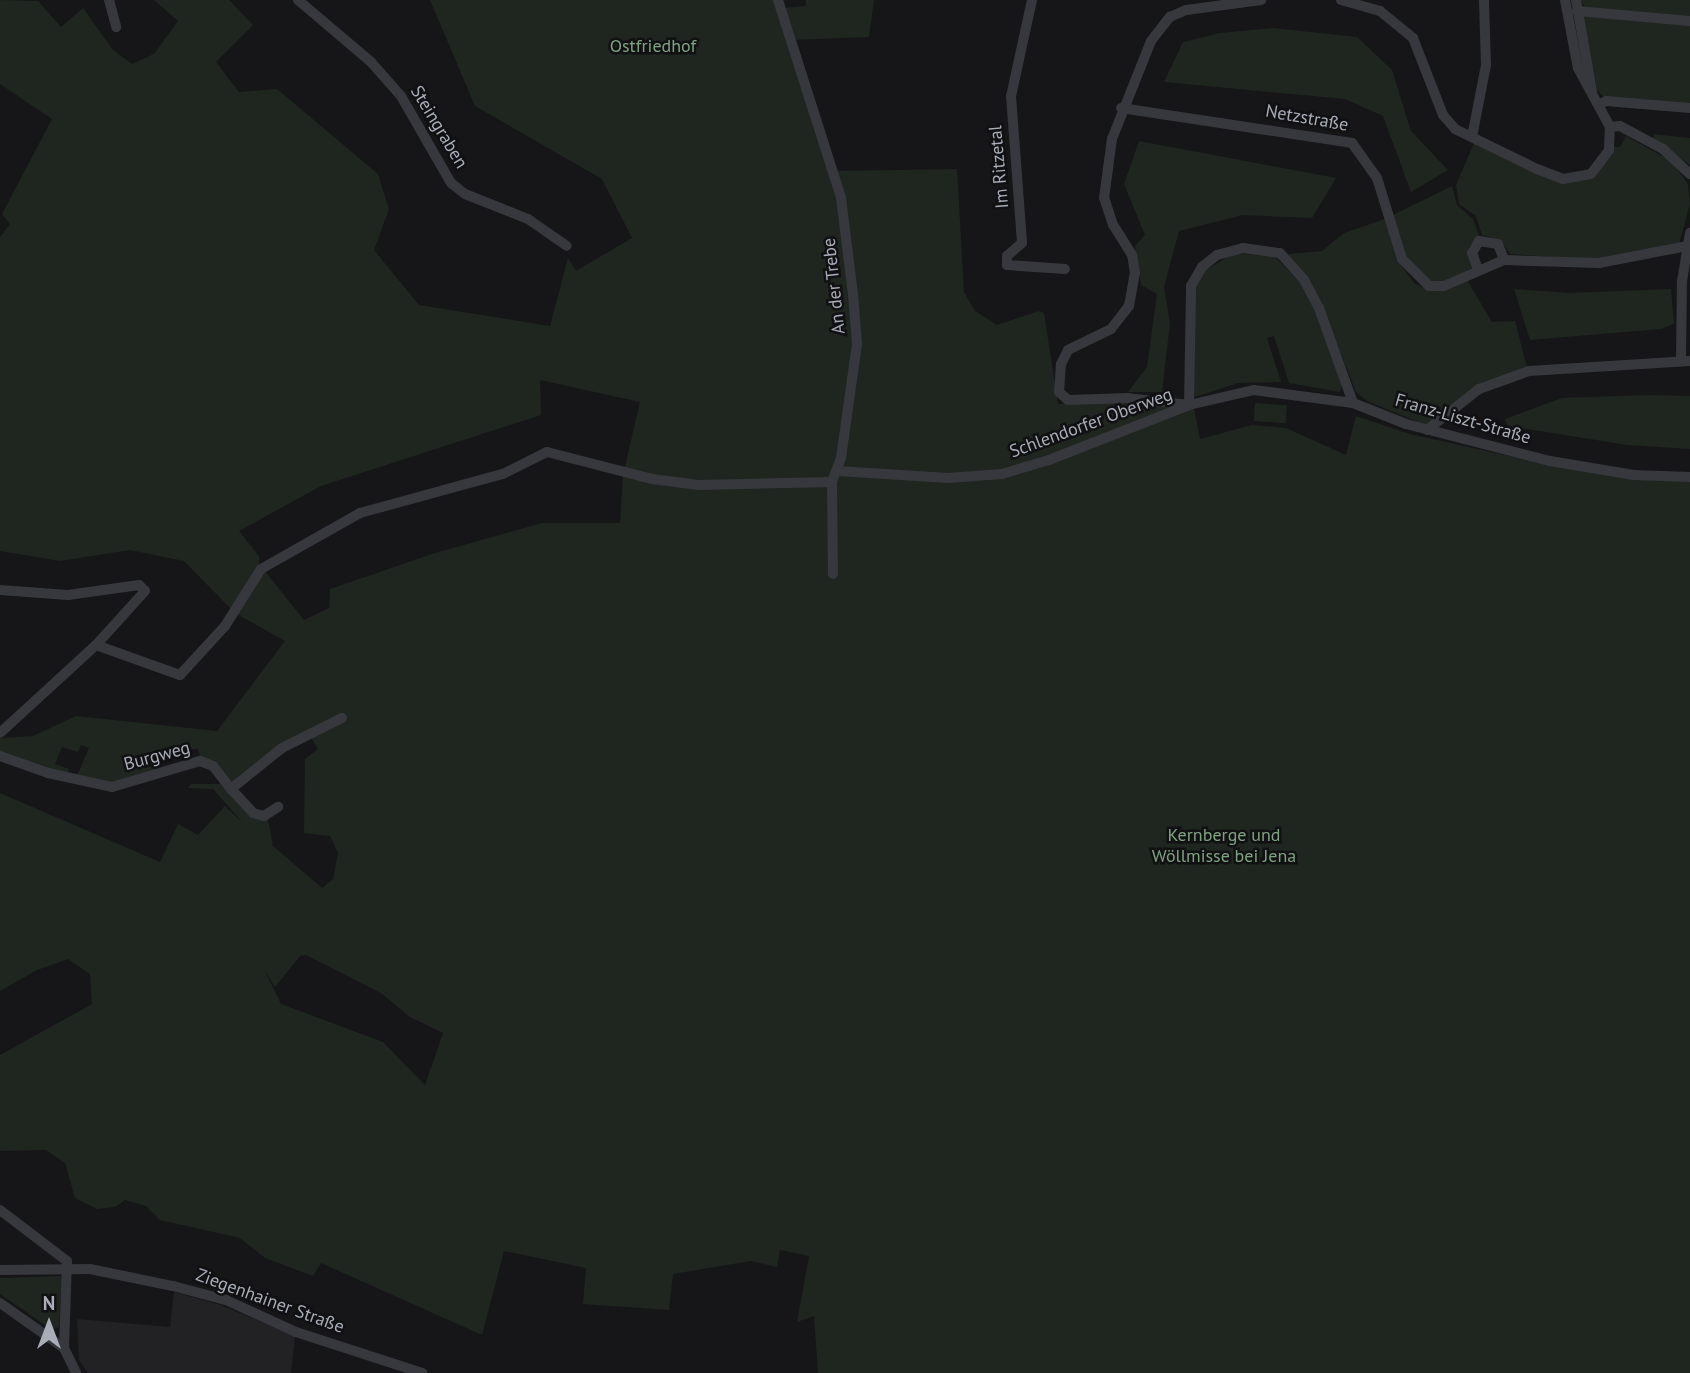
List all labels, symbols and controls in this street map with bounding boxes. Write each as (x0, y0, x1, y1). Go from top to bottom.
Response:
park label: Ostfriedhof (610, 35, 696, 57)
street label: Steingraben (406, 82, 472, 172)
street label: Netzstraße (1264, 100, 1350, 136)
street label: Im Ritzetal (985, 124, 1013, 210)
street label: An der Trebe (818, 237, 850, 335)
street label: Schlendorfer Oberweg (1007, 383, 1175, 463)
street label: Franz-Liszt-Straße (1393, 389, 1533, 449)
street label: Burgweg (122, 737, 192, 775)
park label: Kernberge und Wöllmisse bei Jena (1152, 825, 1296, 868)
street label: Ziegenhainer Straße (193, 1264, 347, 1338)
north arrow (14, 1289, 84, 1359)
text: N (43, 1291, 55, 1315)

